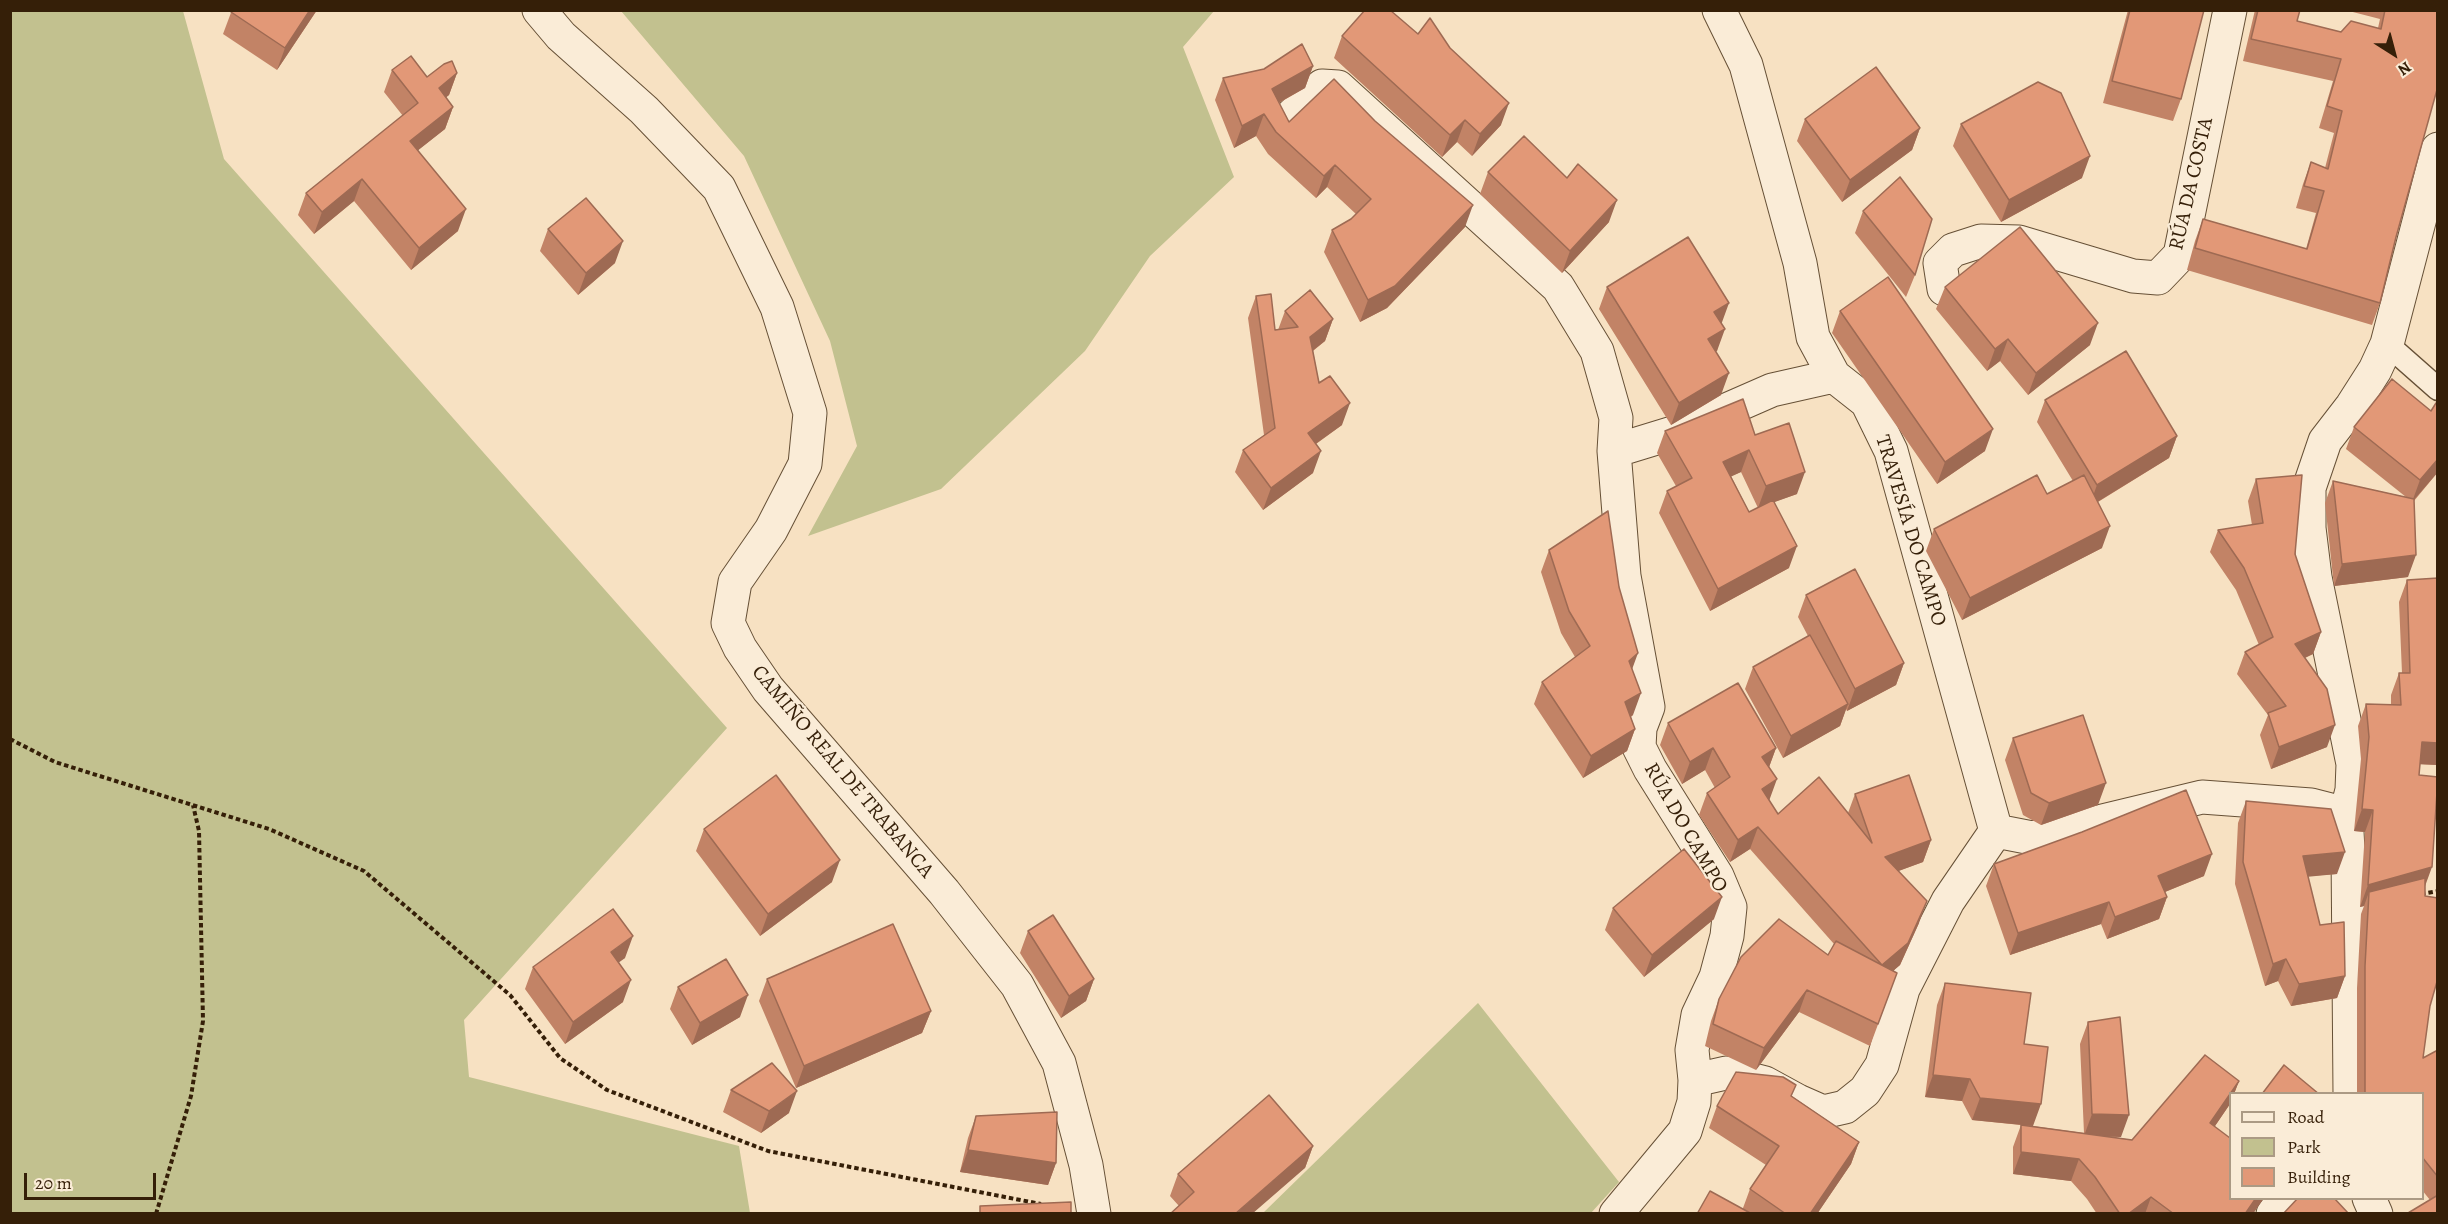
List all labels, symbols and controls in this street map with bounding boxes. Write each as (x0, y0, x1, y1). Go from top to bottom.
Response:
north arrow (2364, 24, 2424, 84)
text: N (2393, 56, 2416, 81)
street label: RÚA DA COSTA (2164, 115, 2220, 253)
street label: TRAVESÍA DO CAMPO (1869, 432, 1951, 630)
street label: CAMIÑO REAL DE TRABANCA (746, 660, 938, 884)
street label: RÚA DO CAMPO (1638, 759, 1732, 897)
legend (2229, 1092, 2424, 1200)
text: Road (2287, 1105, 2324, 1129)
text: Park (2287, 1135, 2321, 1159)
scale bar (27, 1161, 159, 1199)
text: Building (2287, 1165, 2351, 1189)
text: 20 m (35, 1171, 72, 1195)

